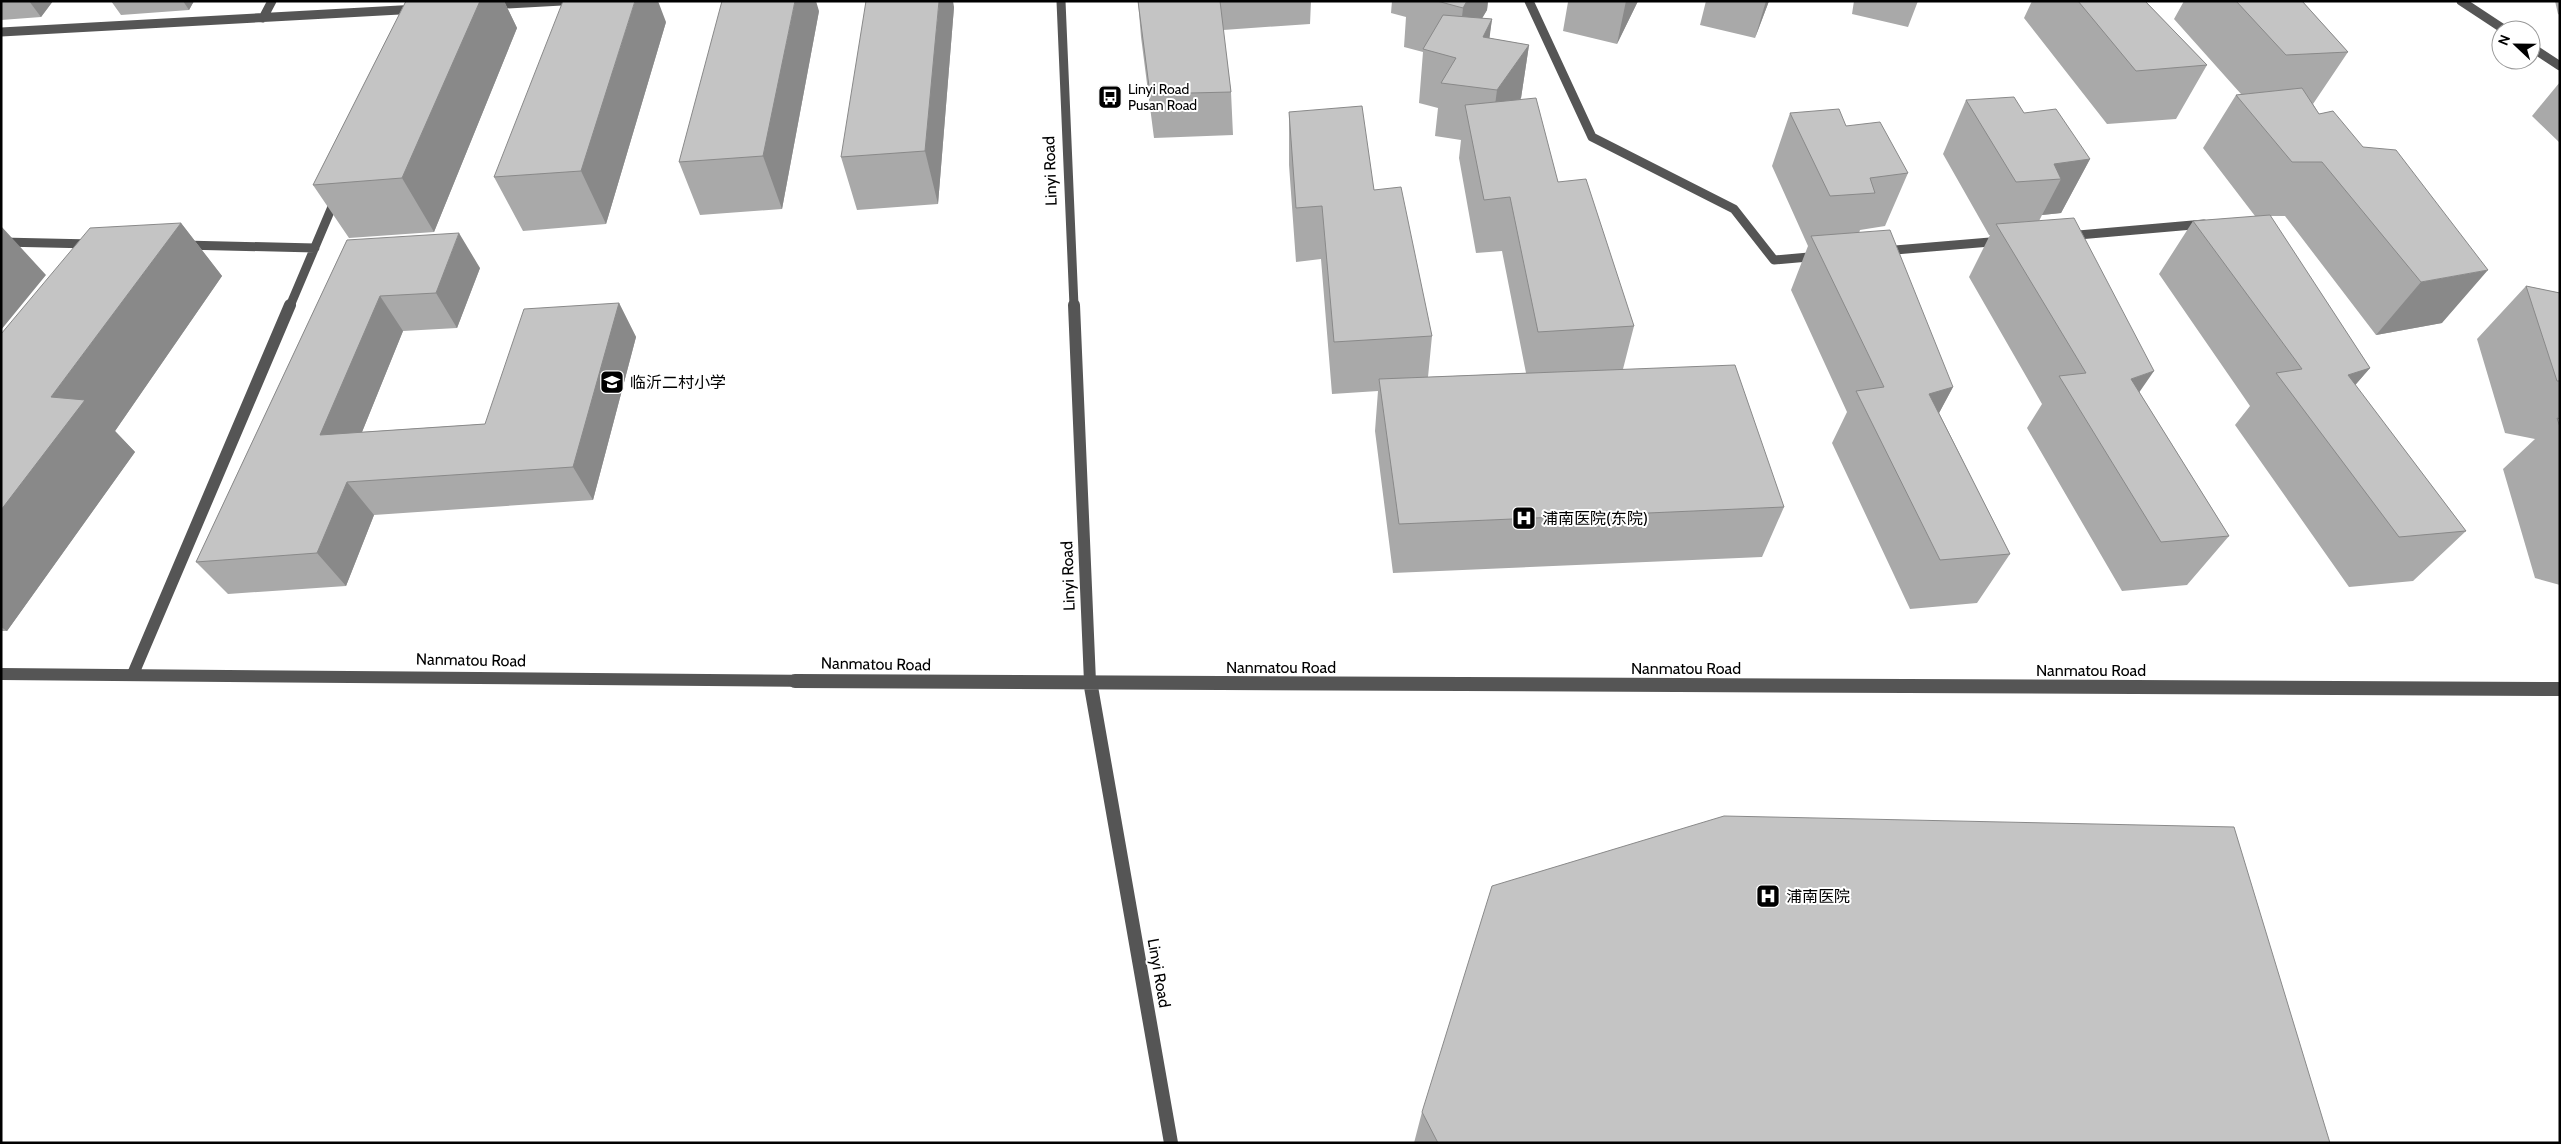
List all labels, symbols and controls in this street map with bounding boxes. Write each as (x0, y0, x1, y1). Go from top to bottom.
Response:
north arrow (2491, 20, 2541, 70)
text: N (2494, 32, 2514, 48)
place label: Linyi Road Pusan Road (1128, 80, 1197, 114)
bus stop icon: Linyi Road Pusan Road (1097, 84, 1123, 110)
street label: Linyi Road (1039, 136, 1061, 206)
school or university icon: 临沂二村小学 (599, 369, 625, 395)
place label: 临沂二村小学 (630, 373, 726, 392)
hospital icon: 浦南医院(东院) (1511, 505, 1537, 531)
place label: 浦南医院(东院) (1542, 509, 1648, 528)
street label: Linyi Road (1057, 541, 1079, 611)
street label: Nanmatou Road (416, 650, 526, 670)
street label: Nanmatou Road (821, 654, 931, 674)
street label: Nanmatou Road (1226, 658, 1336, 677)
street label: Nanmatou Road (1631, 659, 1741, 678)
street label: Nanmatou Road (2036, 661, 2146, 680)
hospital icon: 浦南医院 (1755, 883, 1781, 909)
place label: 浦南医院 (1786, 887, 1850, 906)
street label: Linyi Road (1144, 937, 1174, 1009)

